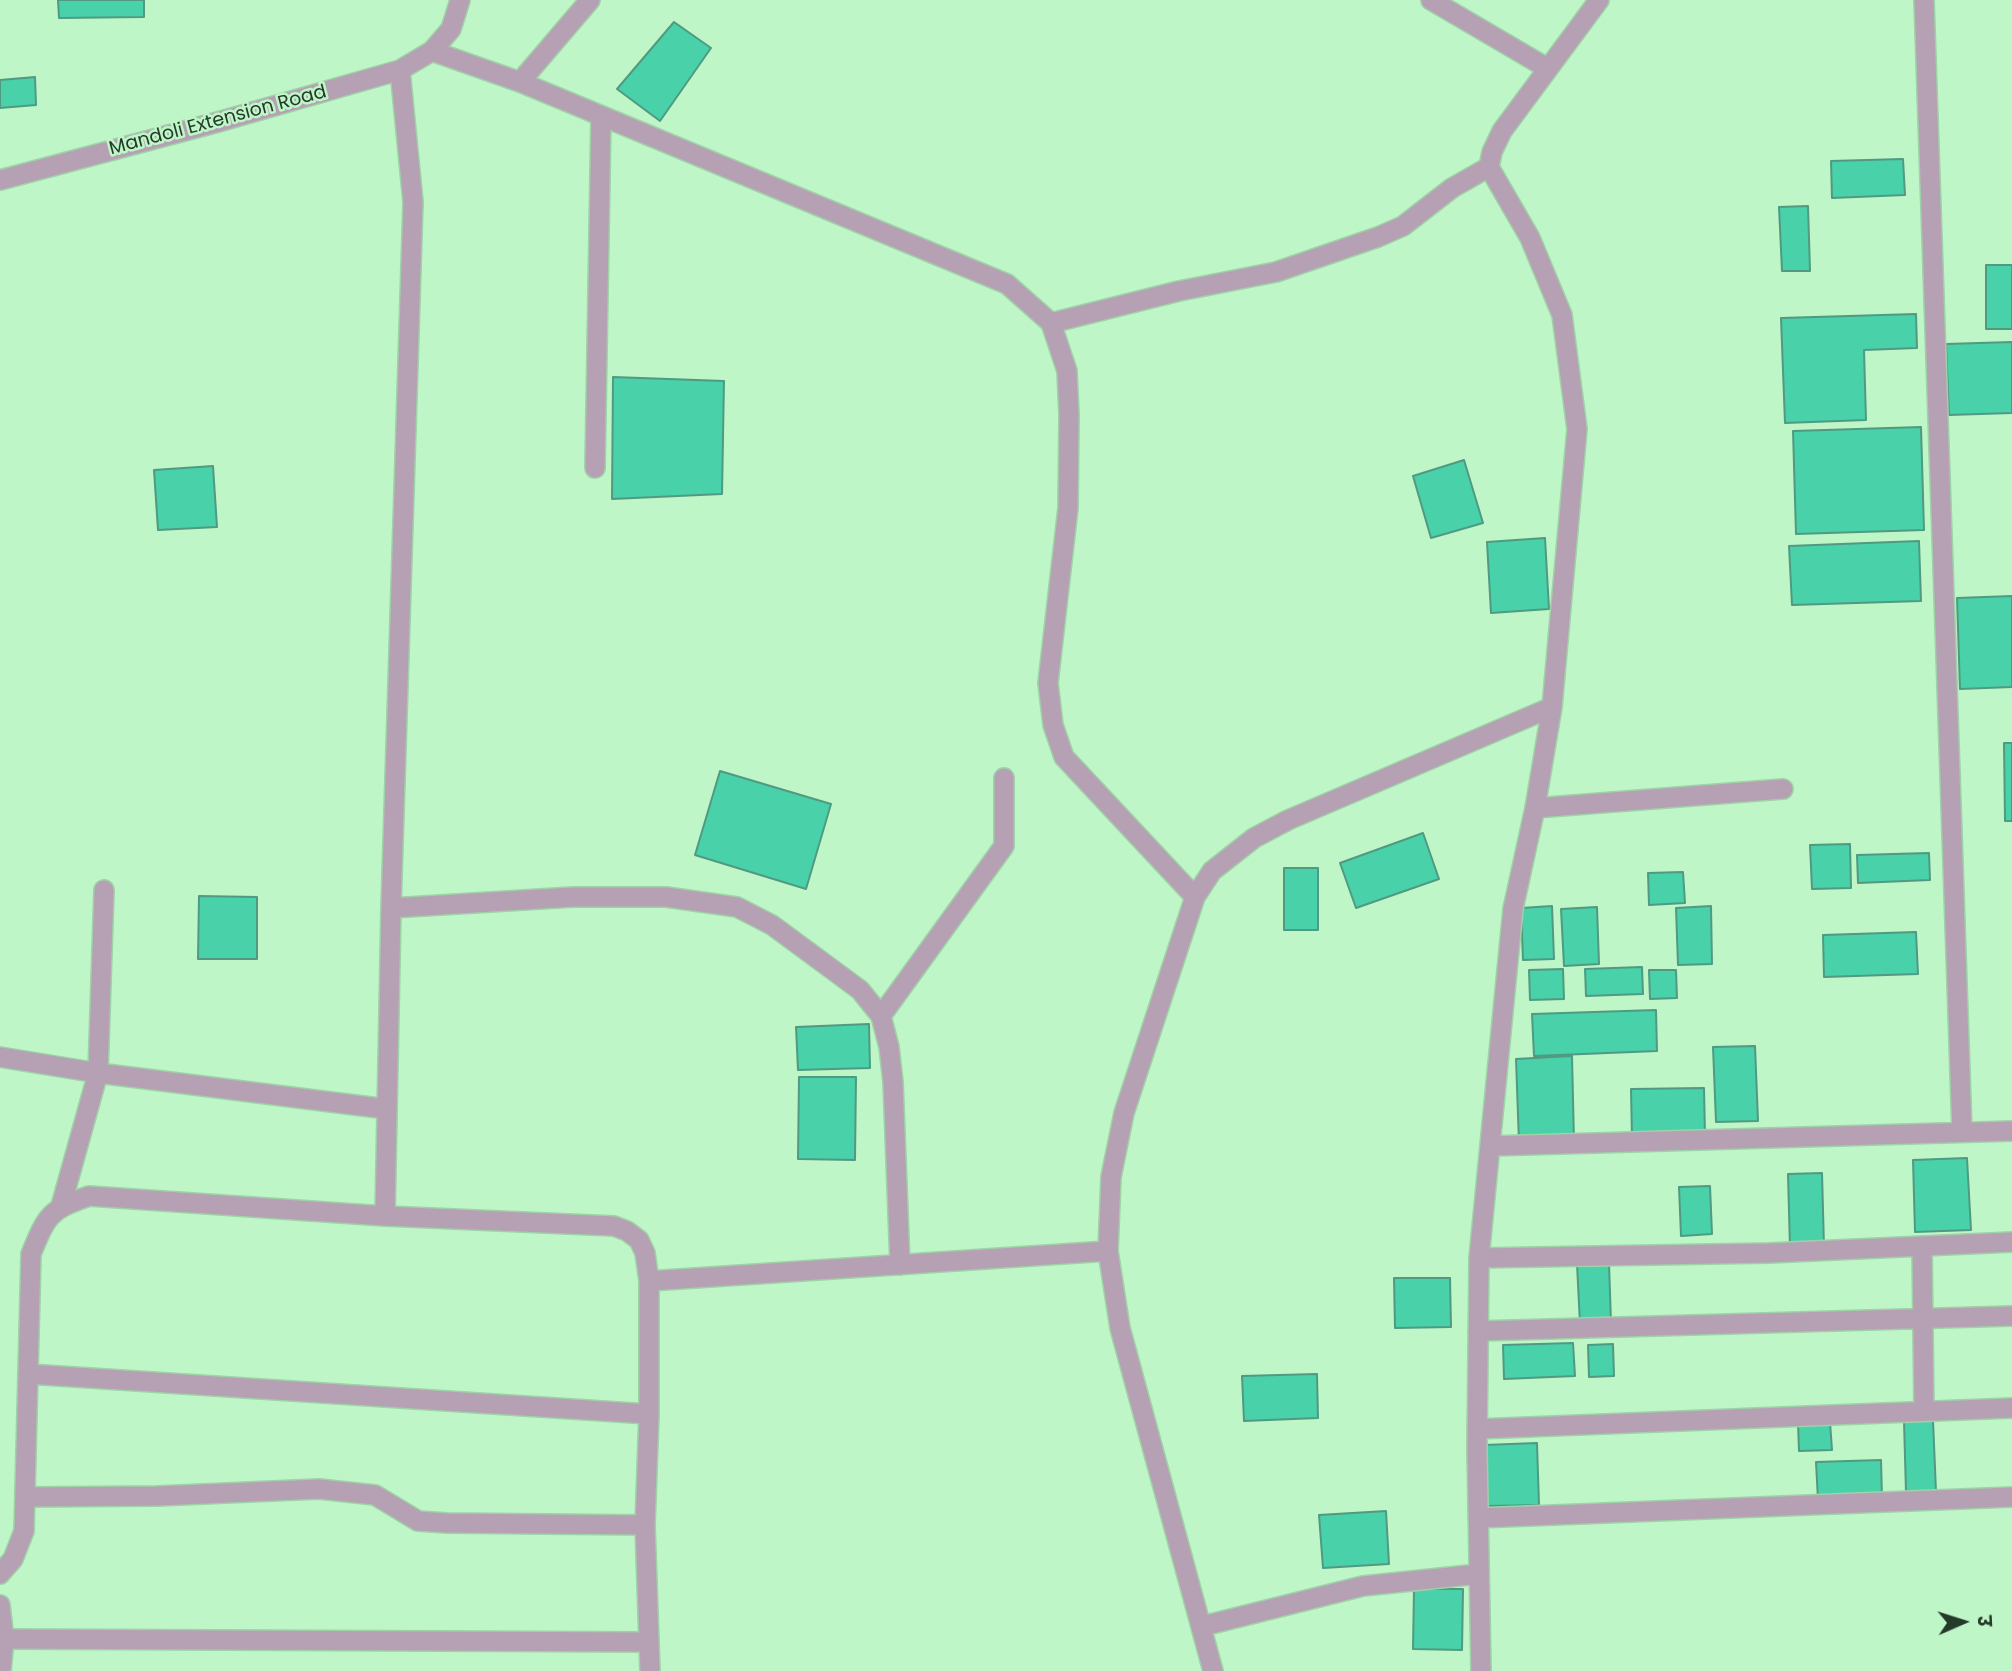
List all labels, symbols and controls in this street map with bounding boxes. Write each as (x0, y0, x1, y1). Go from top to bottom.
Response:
street label: Mandoli Extension Road (107, 81, 329, 161)
north arrow (1928, 1587, 1998, 1657)
text: उ (1971, 1615, 1998, 1627)

